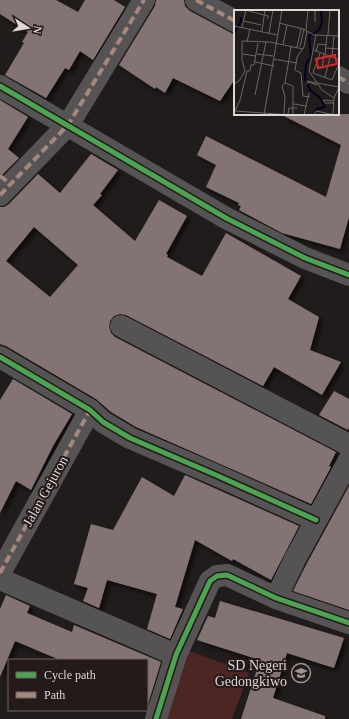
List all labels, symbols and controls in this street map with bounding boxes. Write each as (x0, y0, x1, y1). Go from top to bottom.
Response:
north arrow (8, 8, 48, 48)
inset map (234, 10, 339, 115)
text: N (31, 25, 44, 35)
street label: Jalan Gejuron (20, 453, 71, 529)
place label: SD Negeri Gedongkiwo (215, 658, 287, 689)
legend (8, 659, 148, 711)
school or university icon: SD Negeri Gedongkiwo (290, 662, 312, 684)
text: Cycle path (44, 668, 96, 682)
text: Path (44, 688, 65, 702)

